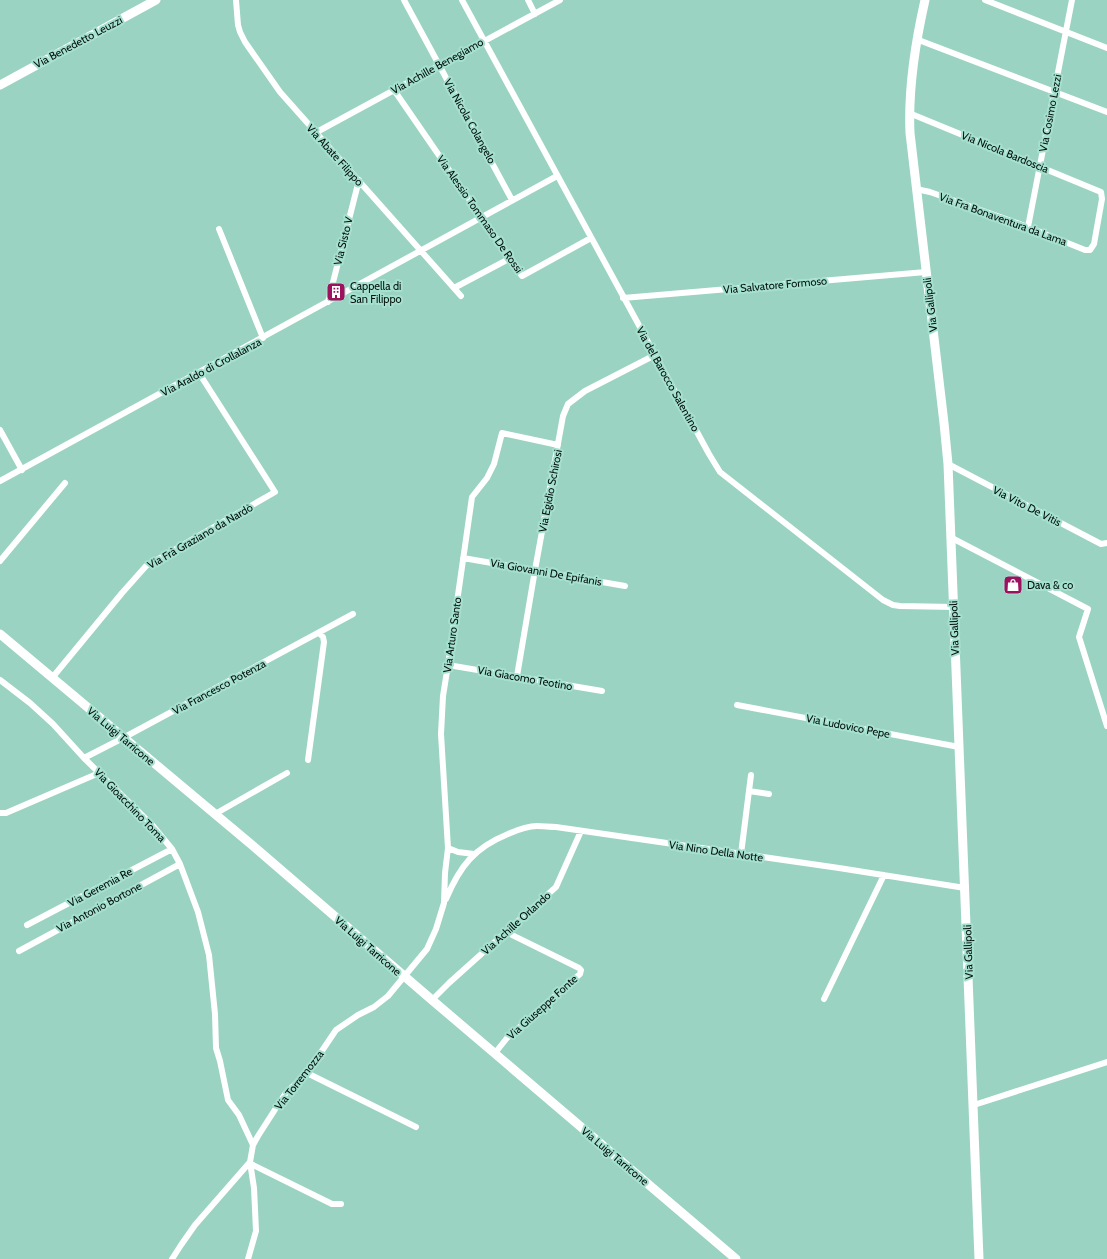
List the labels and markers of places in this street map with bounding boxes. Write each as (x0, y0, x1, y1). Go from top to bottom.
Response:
place label: Cappella di San Filippo (350, 279, 402, 306)
building icon: Cappella di San Filippo (325, 281, 347, 303)
shop icon: Dava & co (1002, 574, 1024, 596)
place label: Dava & co (1027, 578, 1073, 592)

